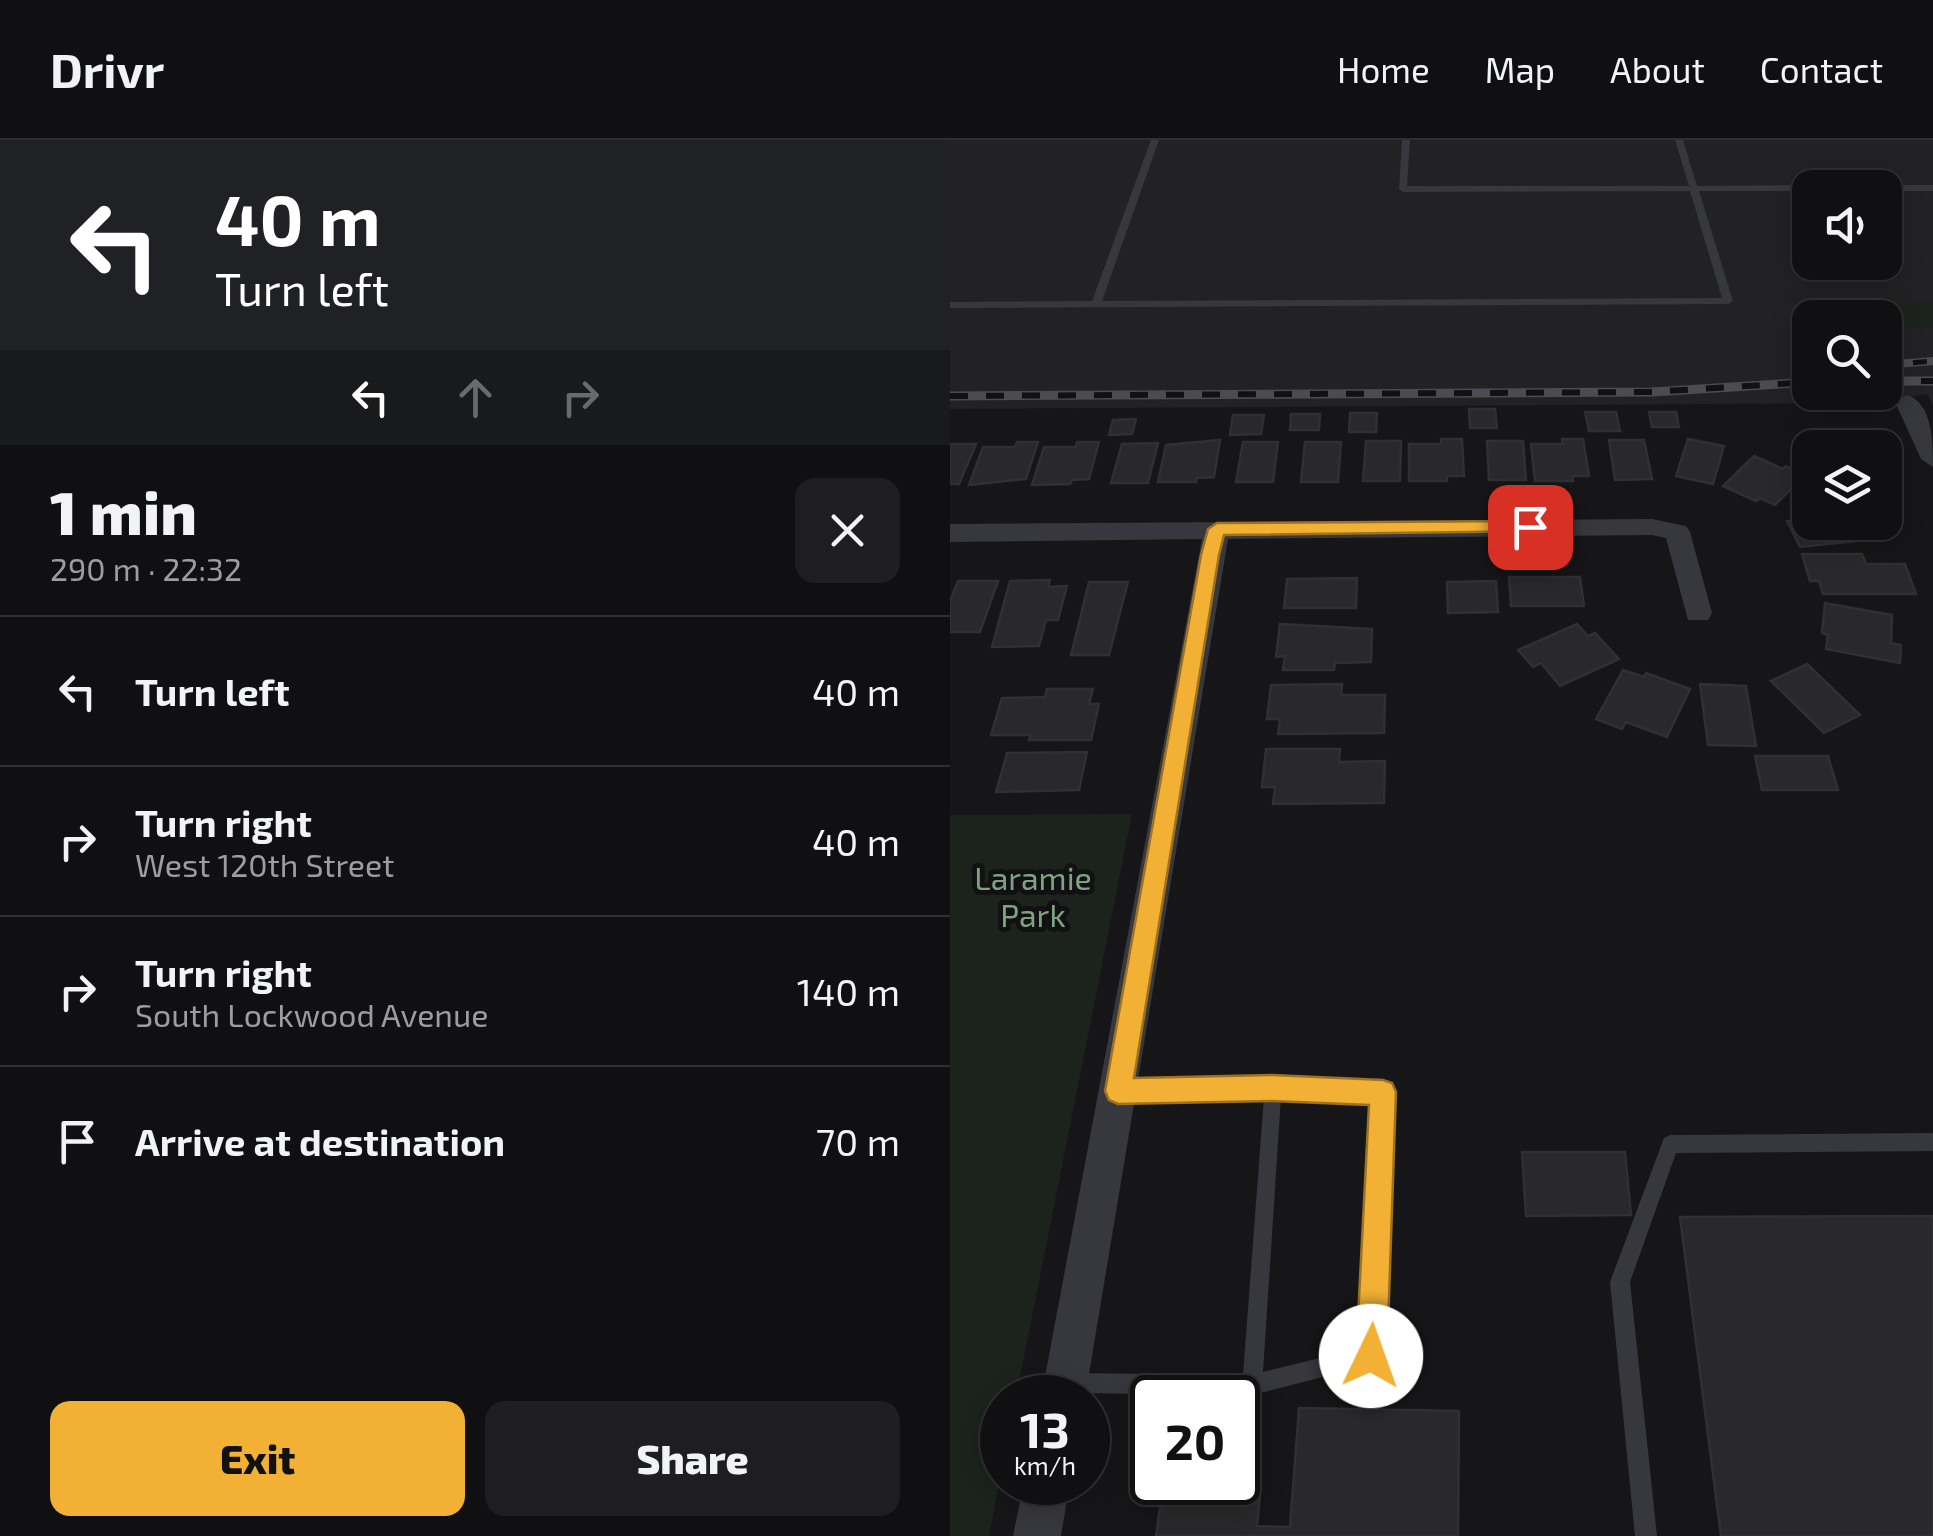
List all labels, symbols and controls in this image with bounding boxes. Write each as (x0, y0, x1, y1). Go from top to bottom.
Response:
text: Drivr (50, 40, 164, 98)
text: Home (1337, 48, 1430, 90)
text: Map (1485, 48, 1555, 90)
text: About (1610, 48, 1705, 90)
text: Contact (1760, 48, 1883, 90)
map controls (1792, 170, 1902, 540)
button: sound (1792, 170, 1902, 280)
text: 40 m (215, 176, 381, 260)
icon: left (50, 180, 180, 310)
text: Turn left (215, 261, 389, 315)
button: search (1792, 300, 1902, 410)
icon: left (343, 370, 398, 425)
icon: ahead (448, 370, 503, 425)
icon: right (553, 370, 608, 425)
button: layers (1792, 430, 1902, 540)
text: 1 min (50, 475, 197, 547)
button: close (795, 478, 900, 583)
pin (1488, 485, 1573, 570)
icon: arrive (1503, 500, 1558, 555)
text: 290 m · 22:32 (50, 549, 242, 587)
icon: left (50, 664, 105, 719)
text: Turn left (135, 668, 290, 714)
text: 40 m (812, 668, 900, 714)
text: Turn right (135, 799, 312, 845)
icon: right (50, 814, 105, 869)
text: 40 m (812, 818, 900, 864)
text: West 120th Street (135, 845, 394, 883)
park label: Laramie Park (974, 858, 1092, 933)
text: Turn right (135, 949, 312, 995)
icon: right (50, 964, 105, 1019)
text: 140 m (797, 968, 900, 1014)
text: South Lockwood Avenue (135, 995, 488, 1033)
icon: arrive (50, 1114, 105, 1169)
text: Arrive at destination (135, 1118, 505, 1164)
text: 70 m (816, 1118, 900, 1164)
position arrow (1319, 1304, 1423, 1408)
speed limit sign: 20 (1130, 1375, 1260, 1505)
text: 13 (1020, 1398, 1070, 1458)
button: Exit (50, 1401, 465, 1516)
button: Share (485, 1401, 900, 1516)
text: km/h (1014, 1450, 1076, 1480)

